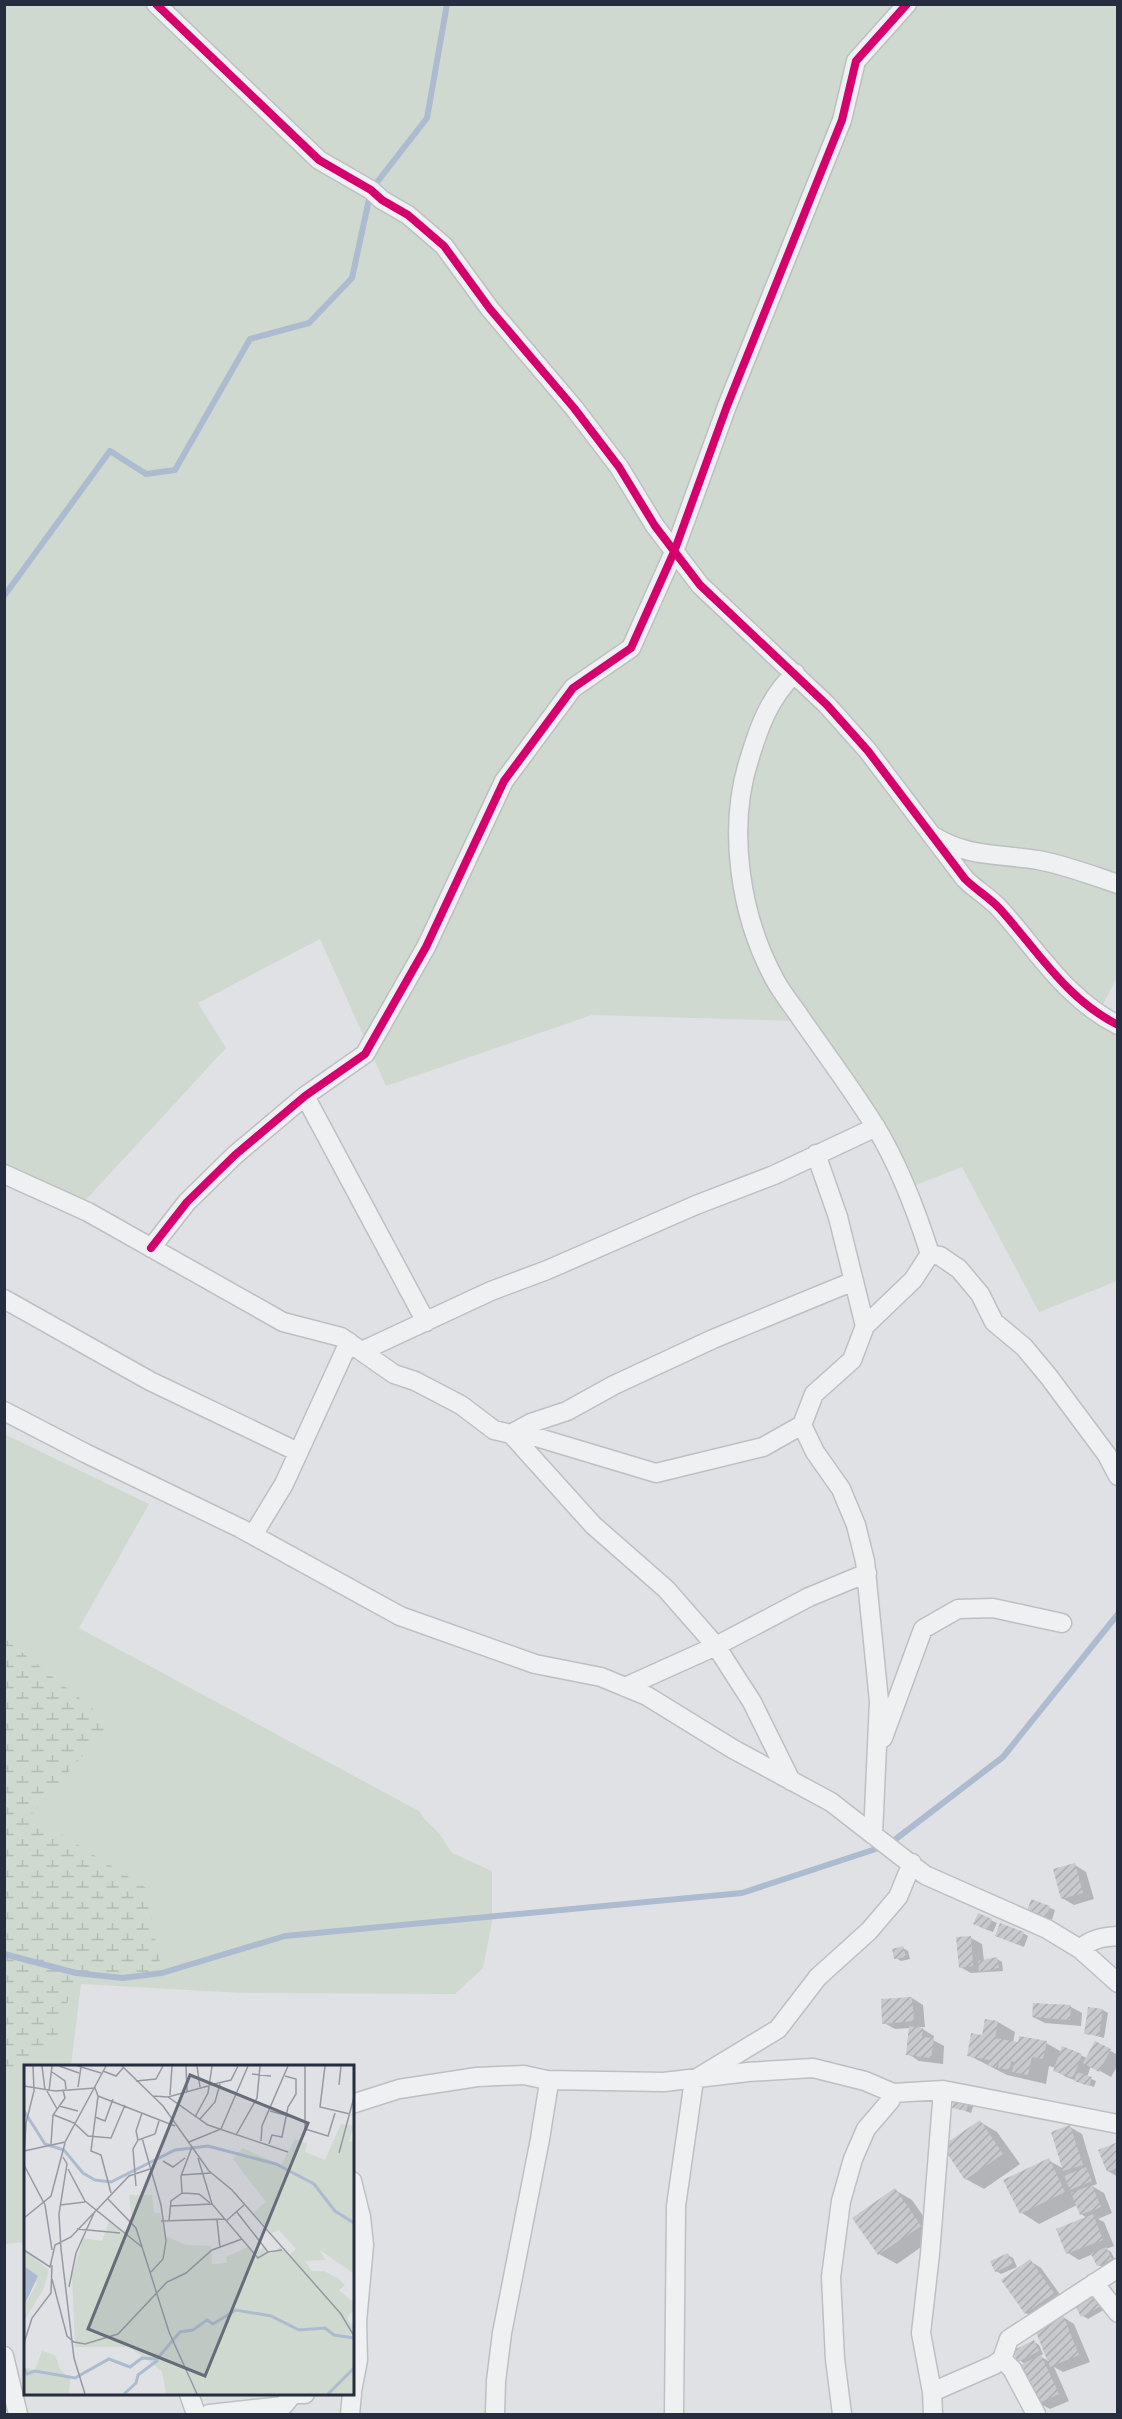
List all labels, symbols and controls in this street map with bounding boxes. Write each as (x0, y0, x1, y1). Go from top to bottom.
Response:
inset map (24, 2065, 354, 2395)

